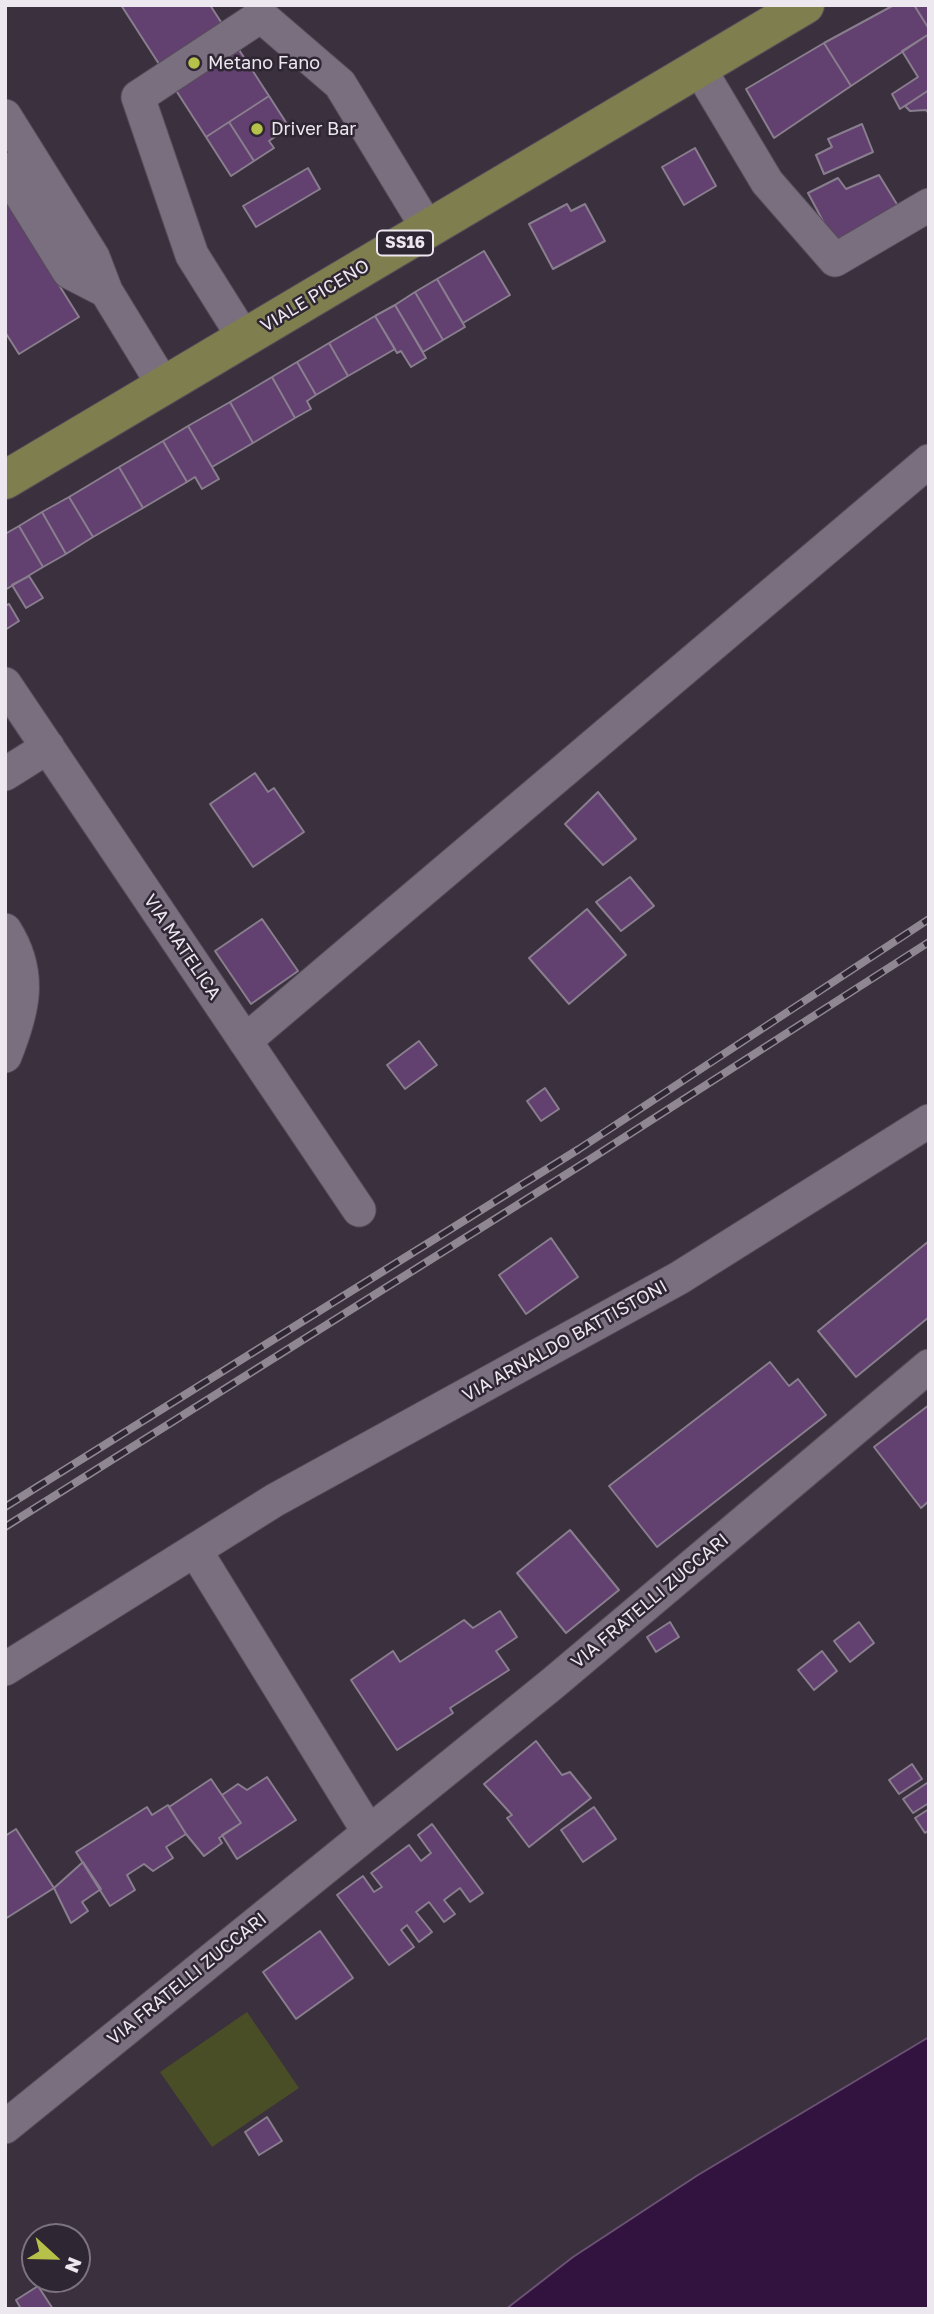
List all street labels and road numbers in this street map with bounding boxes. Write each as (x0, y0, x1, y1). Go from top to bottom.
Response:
road number: SS16 (377, 230, 433, 256)
street label: VIALE PICENO (257, 255, 373, 337)
street label: VIA MATELICA (139, 890, 225, 1004)
street label: VIA ARNALDO BATTISTONI (459, 1276, 671, 1406)
street label: VIA FRATELLI ZUCCARI (567, 1529, 733, 1673)
street label: VIA FRATELLI ZUCCARI (103, 1908, 271, 2050)

